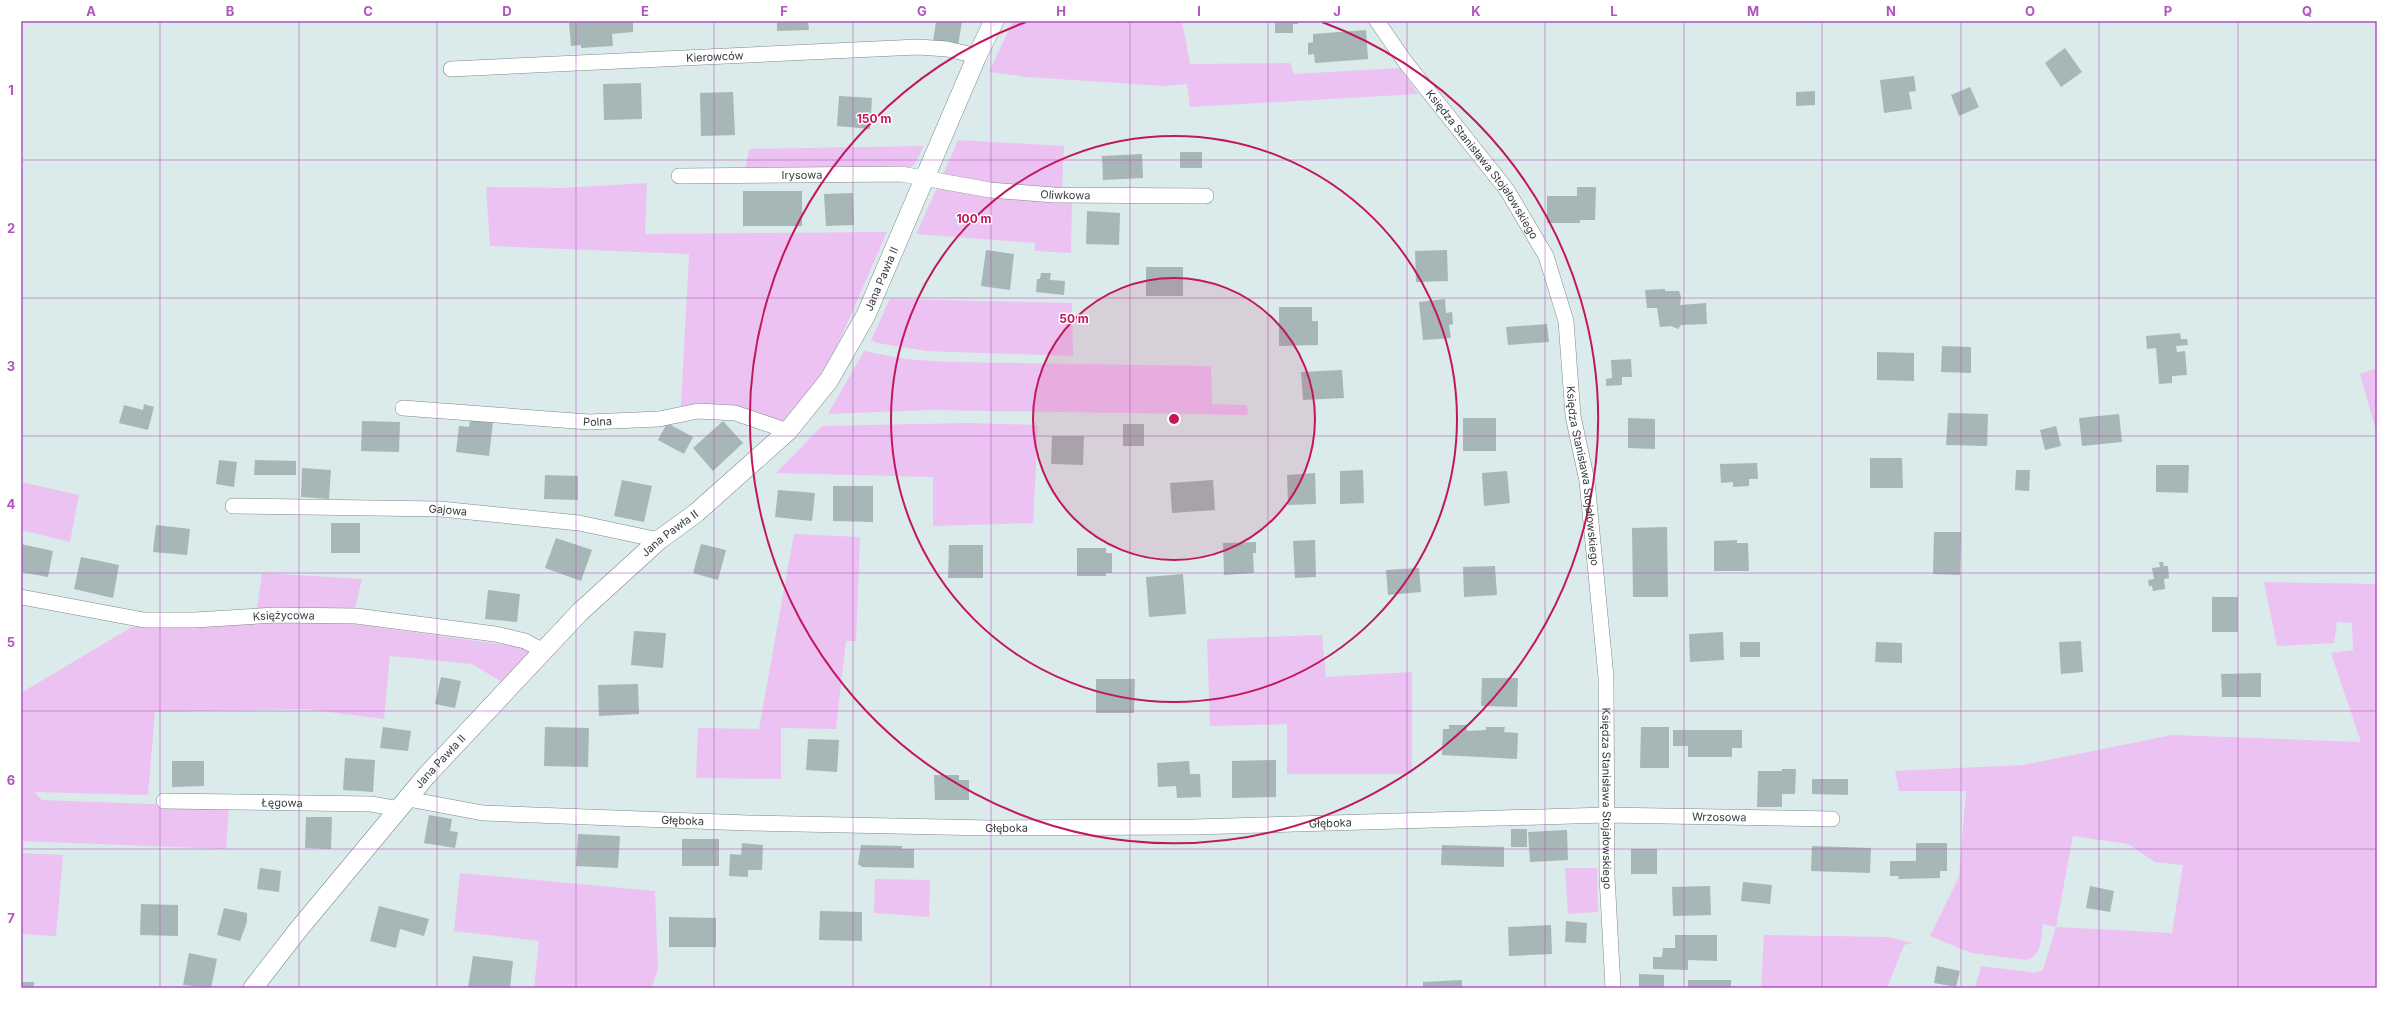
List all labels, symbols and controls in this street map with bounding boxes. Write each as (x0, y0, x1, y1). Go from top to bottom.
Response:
text: A (86, 3, 96, 19)
text: B (226, 3, 235, 19)
text: C (363, 3, 373, 19)
text: D (502, 3, 512, 19)
text: E (641, 3, 649, 19)
text: F (780, 3, 788, 19)
text: G (917, 3, 927, 19)
text: H (1056, 3, 1066, 19)
text: I (1197, 3, 1201, 19)
text: J (1333, 3, 1341, 19)
text: K (1471, 3, 1481, 19)
text: L (1610, 3, 1618, 19)
text: M (1747, 3, 1759, 19)
text: N (1886, 3, 1896, 19)
text: O (2025, 3, 2035, 19)
text: P (2164, 3, 2172, 19)
text: Q (2302, 3, 2312, 19)
street label: Kierowców (686, 48, 744, 65)
text: 1 (8, 82, 14, 98)
street label: Księdza Stanisława Stojałowskiego (1423, 87, 1542, 242)
text: 150 m (857, 111, 891, 126)
street label: Irysowa (781, 168, 823, 182)
street label: Oliwkowa (1040, 187, 1091, 202)
text: 100 m (956, 211, 992, 226)
text: 2 (7, 220, 15, 236)
street label: Jana Pawła II (862, 245, 901, 313)
text: 50 m (1059, 311, 1089, 326)
text: 3 (7, 358, 15, 374)
street label: Księdza Stanisława Stojałowskiego (1564, 385, 1602, 567)
centre of rings (1167, 412, 1181, 426)
street label: Polna (582, 414, 612, 429)
text: 4 (7, 496, 16, 512)
street label: Gajowa (429, 502, 468, 519)
street label: Jana Pawła II (638, 507, 701, 560)
street label: Księżycowa (252, 608, 315, 623)
text: 5 (7, 634, 15, 650)
street label: Księdza Stanisława Stojałowskiego (1599, 707, 1615, 890)
street label: Jana Pawła II (412, 731, 468, 791)
text: 6 (7, 772, 15, 788)
street label: Łęgowa (261, 795, 303, 810)
street label: Wrzosowa (1692, 810, 1747, 824)
street label: Głęboka (661, 813, 704, 828)
street label: Głęboka (1309, 815, 1352, 831)
street label: Głęboka (985, 821, 1028, 835)
text: 7 (7, 910, 15, 926)

